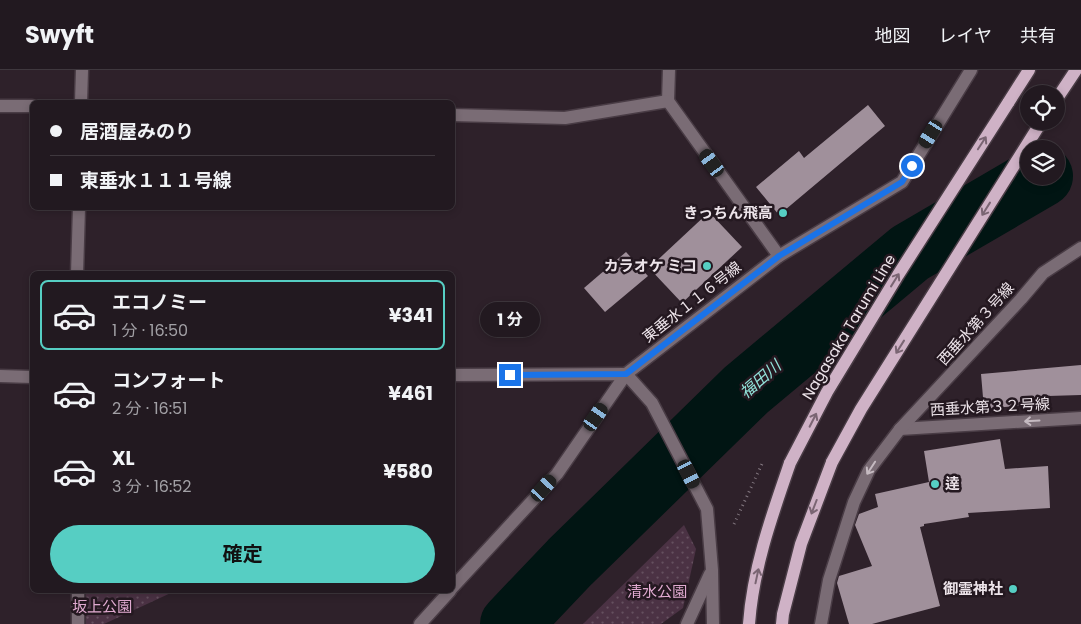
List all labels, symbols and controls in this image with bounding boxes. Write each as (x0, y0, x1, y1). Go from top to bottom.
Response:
text: Swyft (25, 18, 94, 51)
text: 地図 (875, 23, 911, 48)
text: レイヤ (939, 23, 992, 48)
text: 共有 (1020, 23, 1056, 48)
map controls (1020, 85, 1065, 185)
button: locate (1020, 85, 1065, 130)
car (916, 117, 945, 151)
text: 居酒屋みのり (80, 118, 194, 145)
one-way arrow (978, 136, 988, 150)
button: layers (1020, 140, 1065, 185)
car (697, 146, 726, 180)
route start (901, 155, 923, 177)
text: 東垂水１１１号線 (80, 167, 232, 194)
place label: きっちん飛高 (684, 202, 773, 223)
one-way arrow (980, 202, 991, 216)
marker: きっちん飛高 (777, 207, 789, 219)
street label: Nagasaka Tarumi Line (797, 250, 900, 404)
place label: カラオケ ミコ (604, 255, 697, 276)
street label: 東垂水１１６号線 (638, 256, 745, 347)
marker: カラオケ ミコ (701, 260, 713, 272)
one-way arrow (891, 273, 901, 287)
street label: 西垂水第３号線 (933, 278, 1019, 370)
text: エコノミー (112, 289, 207, 316)
icon: car (52, 293, 97, 338)
text: ¥341 (389, 302, 433, 329)
callout: 1 分 (480, 302, 540, 338)
text: 1 分 (497, 308, 523, 331)
text: 1 分 · 16:50 (112, 319, 188, 342)
one-way arrow (894, 339, 904, 353)
water label: 福田川 (735, 354, 787, 404)
route end (499, 364, 521, 386)
text: コンフォート (112, 367, 225, 394)
icon: car (52, 371, 97, 416)
text: ¥461 (388, 380, 433, 407)
street label: 西垂水第３２号線 (929, 393, 1050, 420)
text: 2 分 · 16:51 (112, 397, 187, 420)
car (581, 400, 610, 434)
one-way arrow (808, 412, 818, 427)
one-way arrow (1025, 416, 1041, 425)
text: XL (112, 445, 135, 472)
icon: car (52, 449, 97, 494)
car (675, 457, 702, 491)
text: ¥580 (383, 458, 433, 485)
one-way arrow (866, 460, 876, 474)
car (528, 472, 559, 504)
place label: 逹 (945, 473, 960, 494)
text: 3 分 · 16:52 (112, 475, 192, 498)
marker: 逹 (929, 478, 941, 490)
one-way arrow (809, 500, 818, 515)
button: 確定 (50, 525, 435, 583)
one-way arrow (753, 568, 762, 584)
place label: 御霊神社 (943, 578, 1003, 599)
park label: 清水公園 (627, 581, 687, 602)
marker: 御霊神社 (1007, 583, 1019, 595)
park label: 坂上公園 (72, 596, 132, 617)

